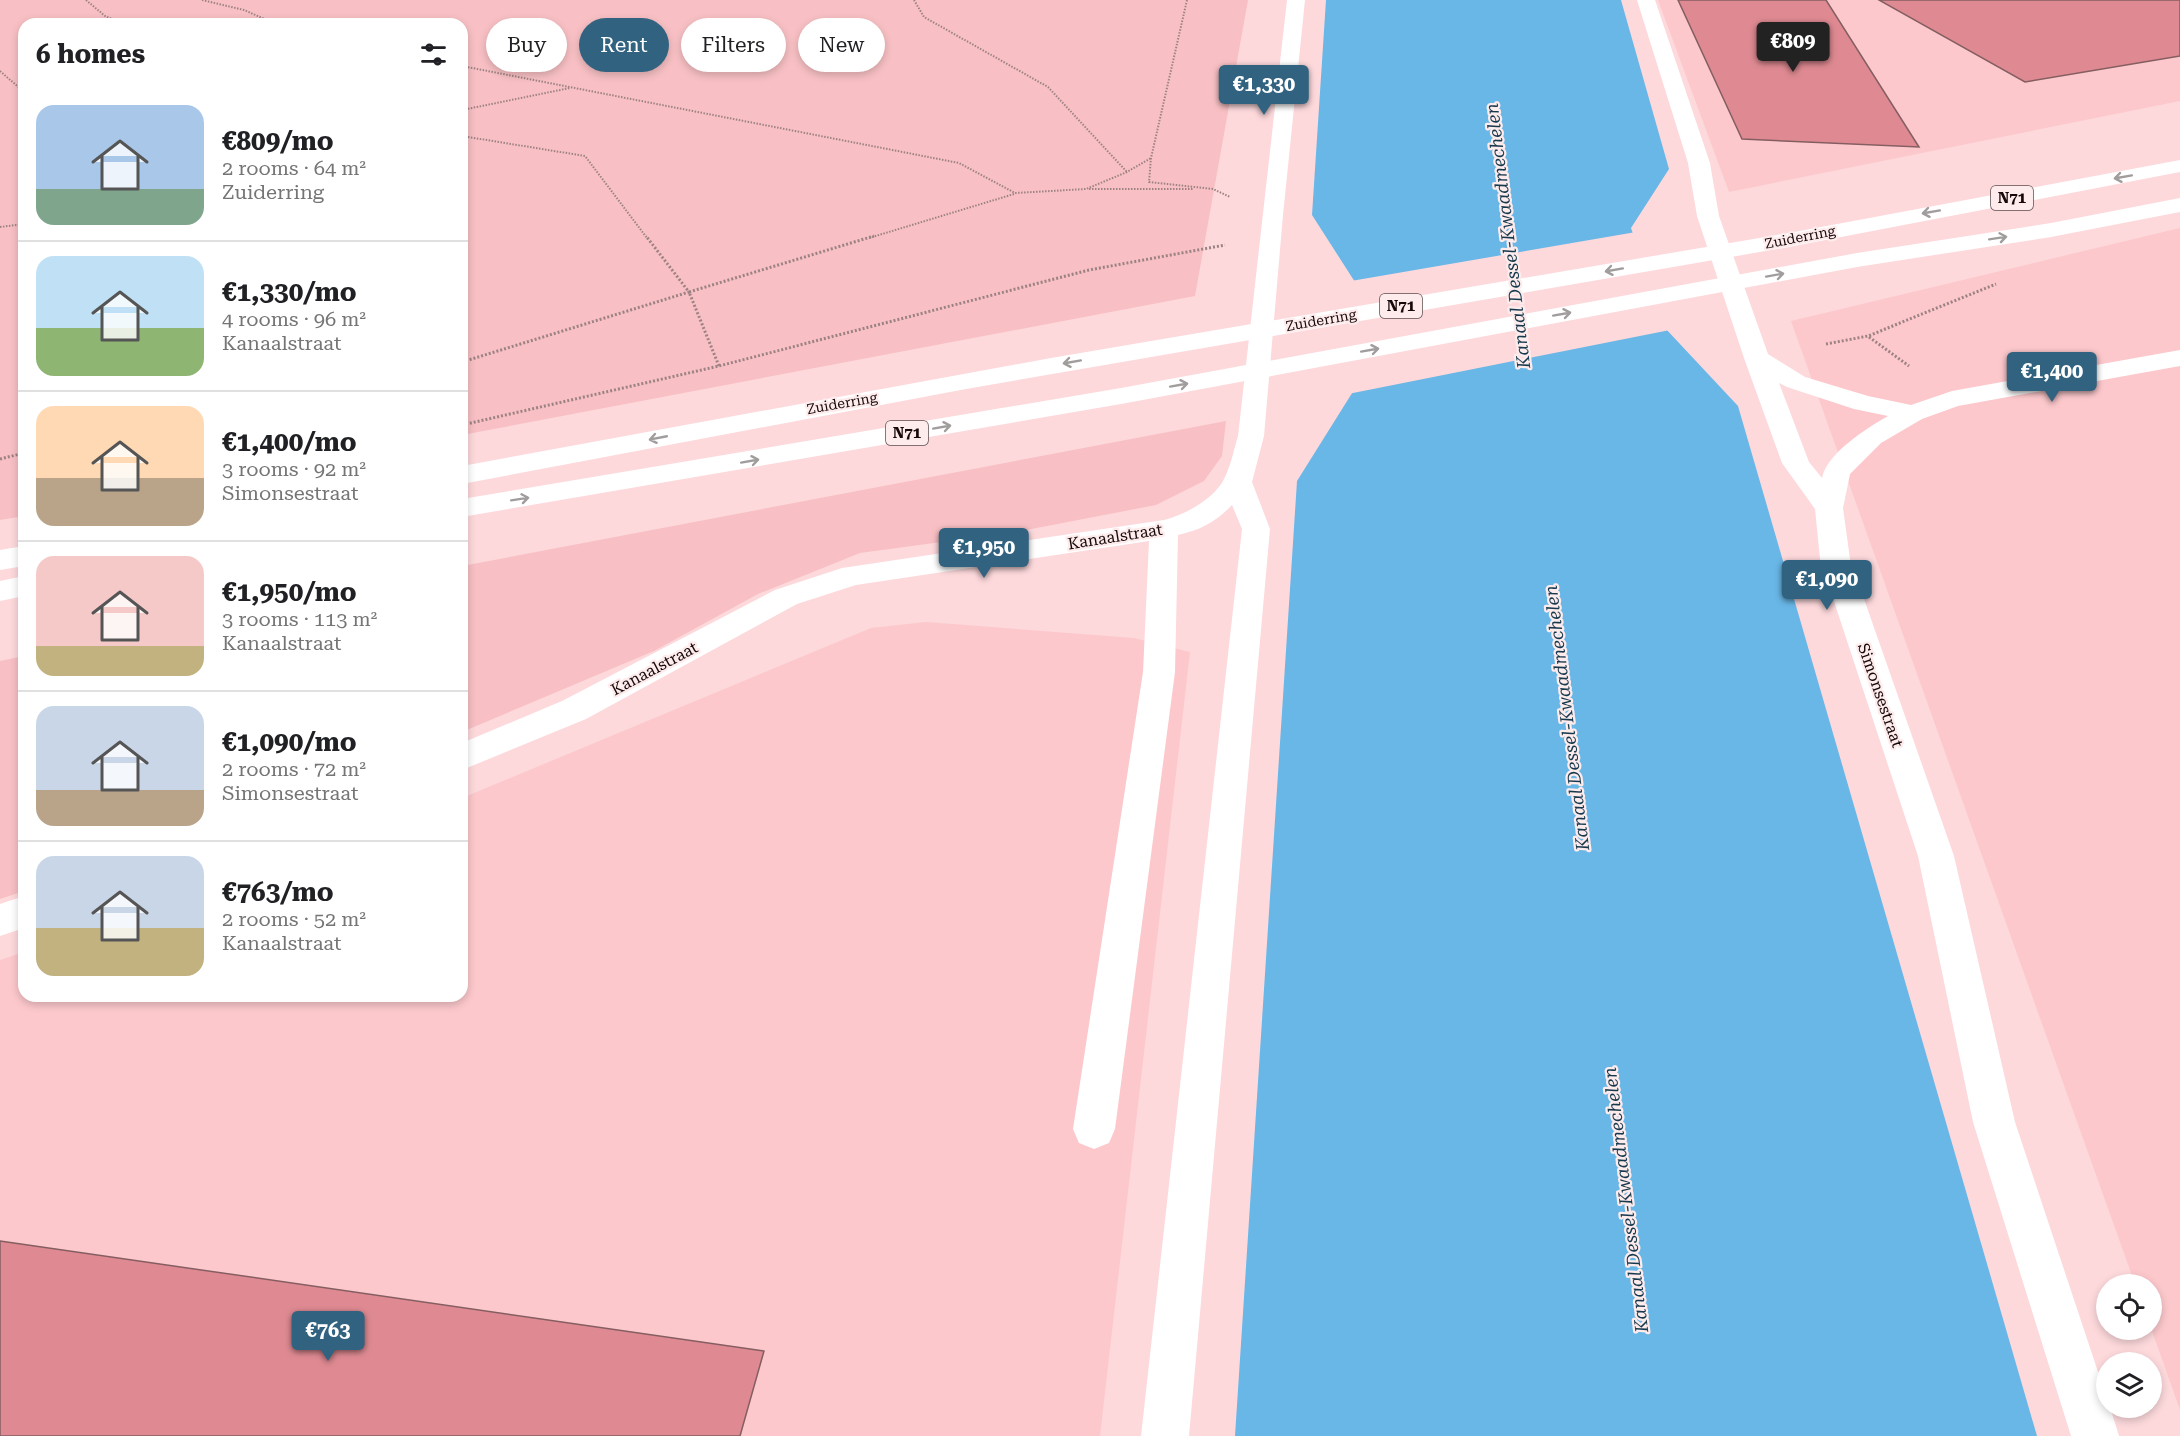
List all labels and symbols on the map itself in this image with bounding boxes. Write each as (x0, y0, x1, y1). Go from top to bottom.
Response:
pin: €809 (1757, 22, 1829, 73)
pin: €1,330 (1215, 65, 1313, 116)
water label: Kanaal Dessel-Kwaadmechelen (1481, 102, 1534, 371)
one-way arrow (2113, 172, 2133, 183)
road number: N71 (1991, 186, 2033, 210)
one-way arrow (1921, 207, 1941, 218)
street label: Zuiderring (1763, 222, 1837, 252)
one-way arrow (1988, 232, 2008, 243)
one-way arrow (1604, 265, 1624, 276)
one-way arrow (1764, 269, 1784, 280)
road number: N71 (1380, 294, 1422, 318)
street label: Zuiderring (1284, 306, 1358, 334)
one-way arrow (1552, 308, 1572, 319)
one-way arrow (1360, 344, 1380, 355)
pin: €1,400 (2003, 352, 2101, 403)
one-way arrow (1063, 357, 1083, 368)
one-way arrow (1168, 379, 1188, 390)
street label: Zuiderring (805, 389, 879, 417)
road number: N71 (886, 421, 928, 445)
one-way arrow (932, 421, 952, 432)
one-way arrow (649, 433, 668, 444)
one-way arrow (740, 455, 760, 466)
one-way arrow (509, 493, 529, 504)
street label: Kanaalstraat (1066, 520, 1164, 553)
pin: €1,950 (935, 528, 1033, 579)
pin: €1,090 (1778, 560, 1876, 611)
water label: Kanaal Dessel-Kwaadmechelen (1540, 584, 1593, 853)
street label: Kanaalstraat (608, 638, 701, 699)
street label: Simonsestraat (1854, 640, 1907, 750)
water label: Kanaal Dessel-Kwaadmechelen (1599, 1066, 1652, 1335)
pin: €763 (292, 1311, 364, 1362)

